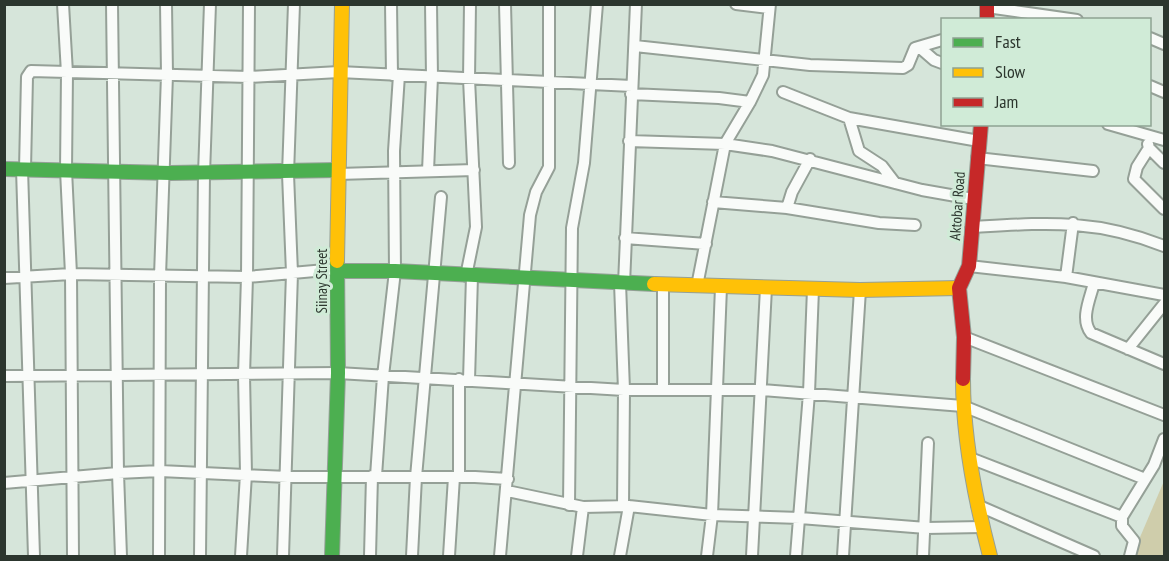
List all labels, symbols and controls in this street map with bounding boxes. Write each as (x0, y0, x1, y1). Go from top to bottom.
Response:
legend (941, 18, 1151, 126)
text: Fast (995, 30, 1021, 53)
text: Slow (995, 60, 1026, 83)
text: Jam (994, 90, 1018, 113)
street label: Aktobar Road (945, 171, 969, 241)
street label: Siinay Street (312, 249, 331, 313)

